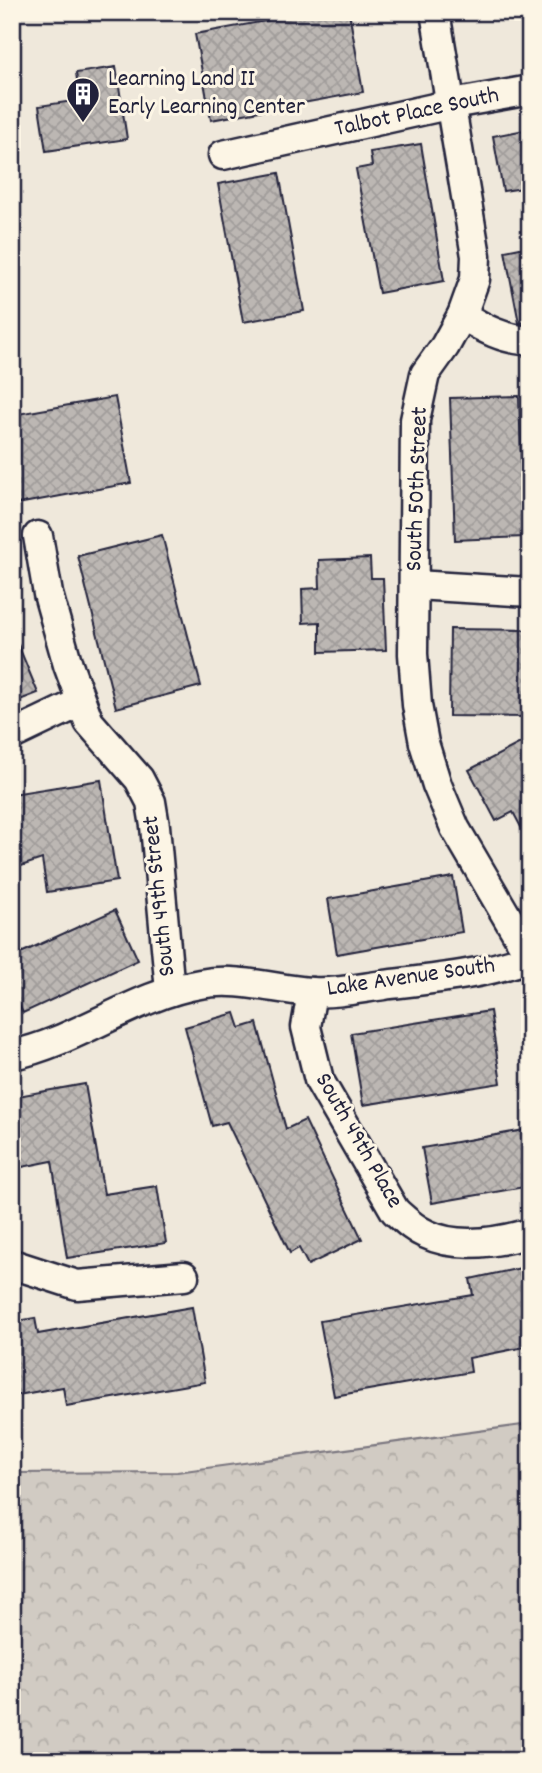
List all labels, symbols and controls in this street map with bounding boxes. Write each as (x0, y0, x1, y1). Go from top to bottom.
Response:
place label: Learning Land II Early Learning Center (108, 63, 305, 125)
building icon: Learning Land II Early Learning Center (64, 75, 102, 124)
street label: Talbot Place South (332, 79, 502, 147)
street label: South 50th Street (398, 406, 438, 572)
street label: South 49th Street (135, 814, 185, 978)
street label: Lake Avenue South (325, 949, 497, 1007)
street label: South 49th Place (305, 1067, 411, 1215)

